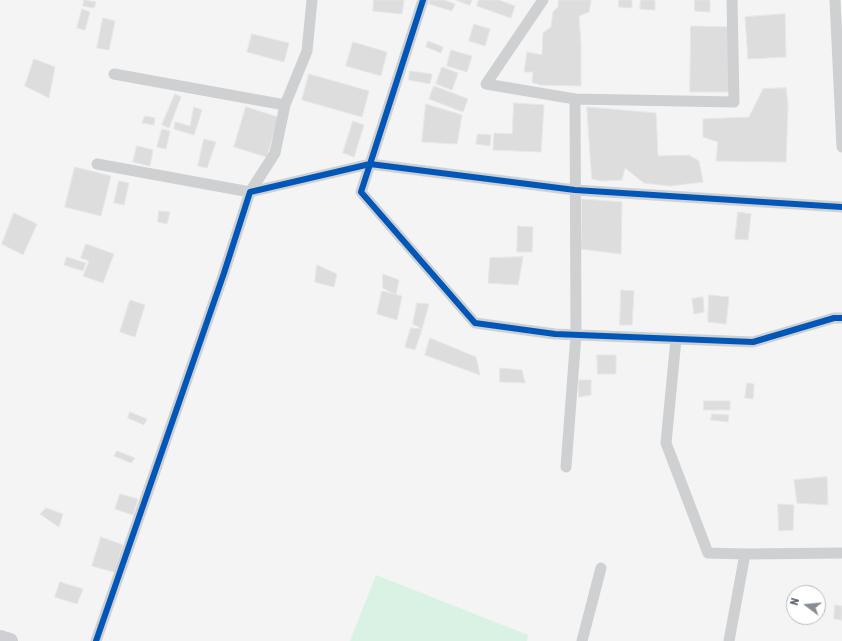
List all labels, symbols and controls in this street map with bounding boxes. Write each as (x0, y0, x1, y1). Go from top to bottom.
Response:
north arrow (786, 585, 826, 625)
text: N (788, 597, 802, 607)

